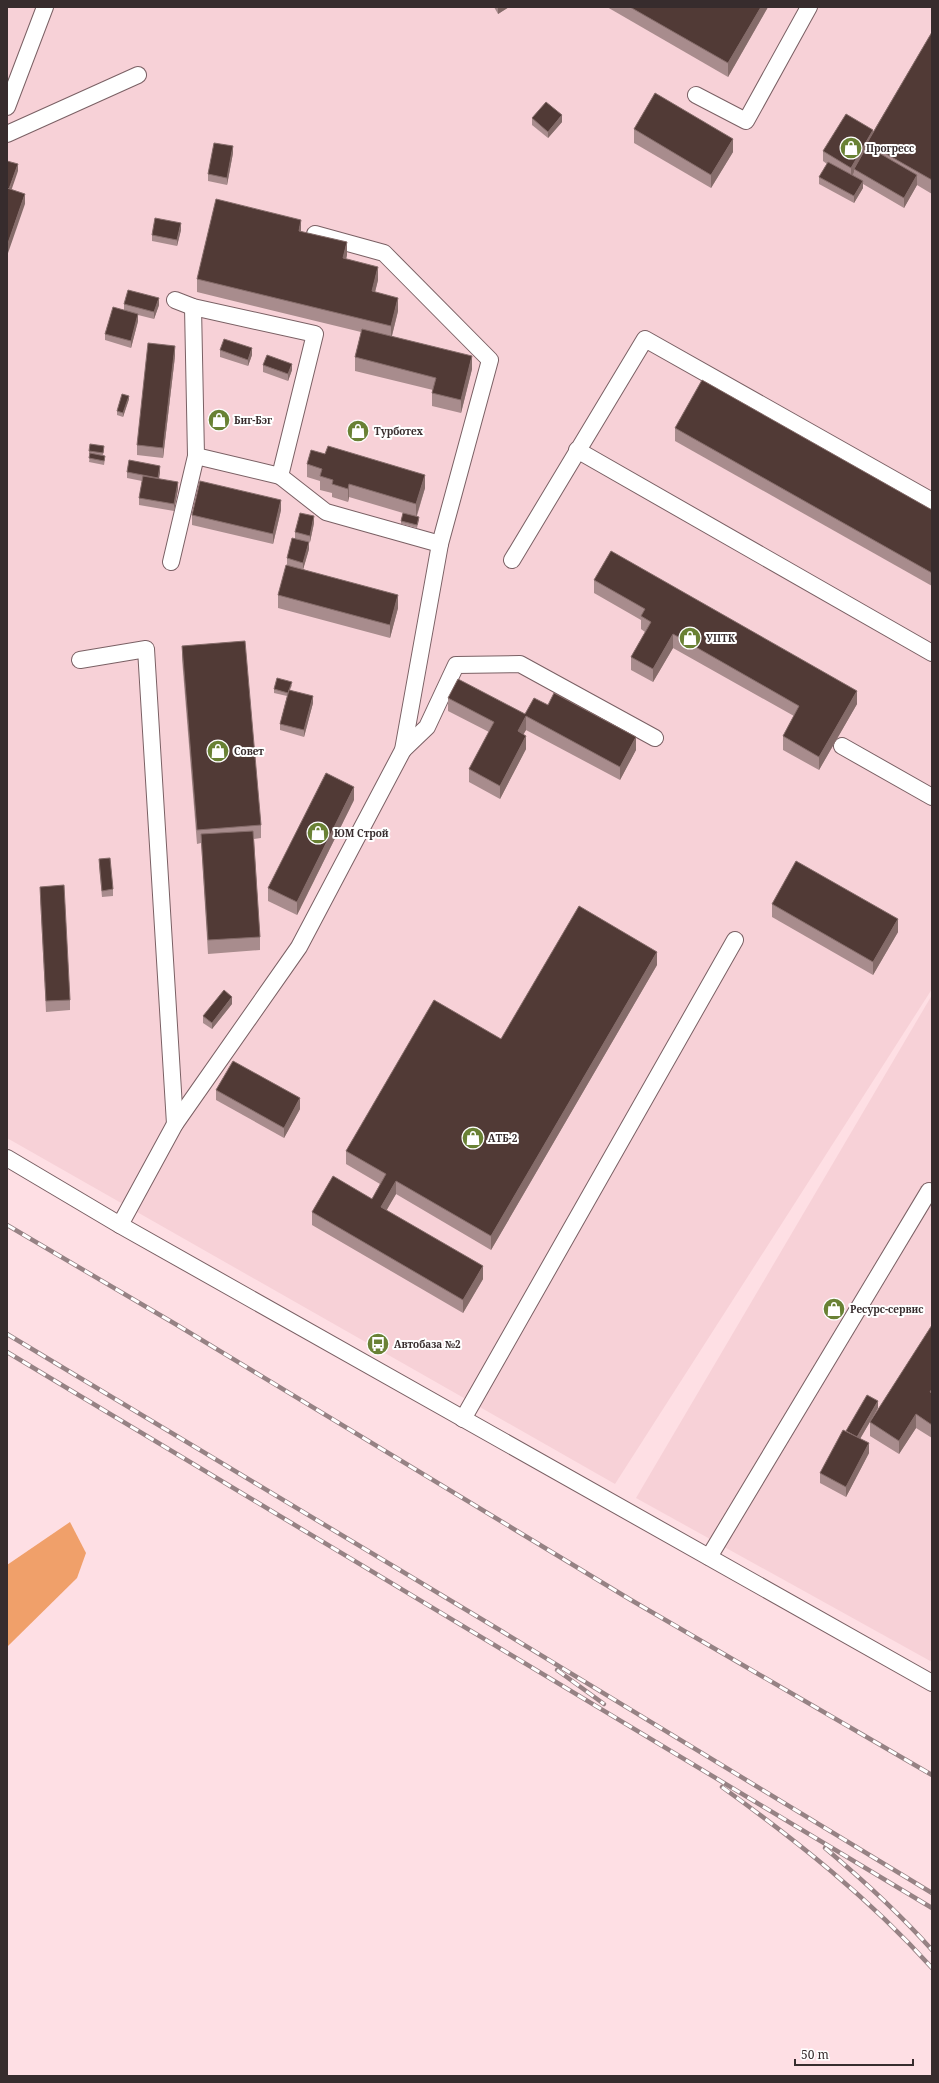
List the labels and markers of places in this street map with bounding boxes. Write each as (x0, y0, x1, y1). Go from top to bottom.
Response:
shop icon: Прогресс (838, 135, 864, 161)
place label: Прогресс (866, 141, 914, 155)
shop icon: Биг-Бэг (206, 407, 232, 433)
place label: Биг-Бэг (234, 413, 272, 427)
shop icon: Турботех (345, 418, 371, 444)
place label: Турботех (374, 424, 424, 438)
shop icon: УПТК (677, 625, 703, 651)
place label: УПТК (706, 631, 736, 645)
shop icon: Совет (205, 738, 231, 764)
place label: Совет (234, 744, 264, 758)
shop icon: ЮМ Строй (305, 820, 331, 846)
place label: ЮМ Строй (334, 826, 389, 840)
shop icon: АТБ-2 (460, 1125, 486, 1151)
place label: АТБ-2 (488, 1131, 518, 1145)
shop icon: Ресурс-сервис (821, 1296, 847, 1322)
place label: Ресурс-сервис (850, 1302, 924, 1316)
bus stop icon: Автобаза №2 (365, 1331, 391, 1357)
place label: Автобаза №2 (394, 1337, 461, 1351)

